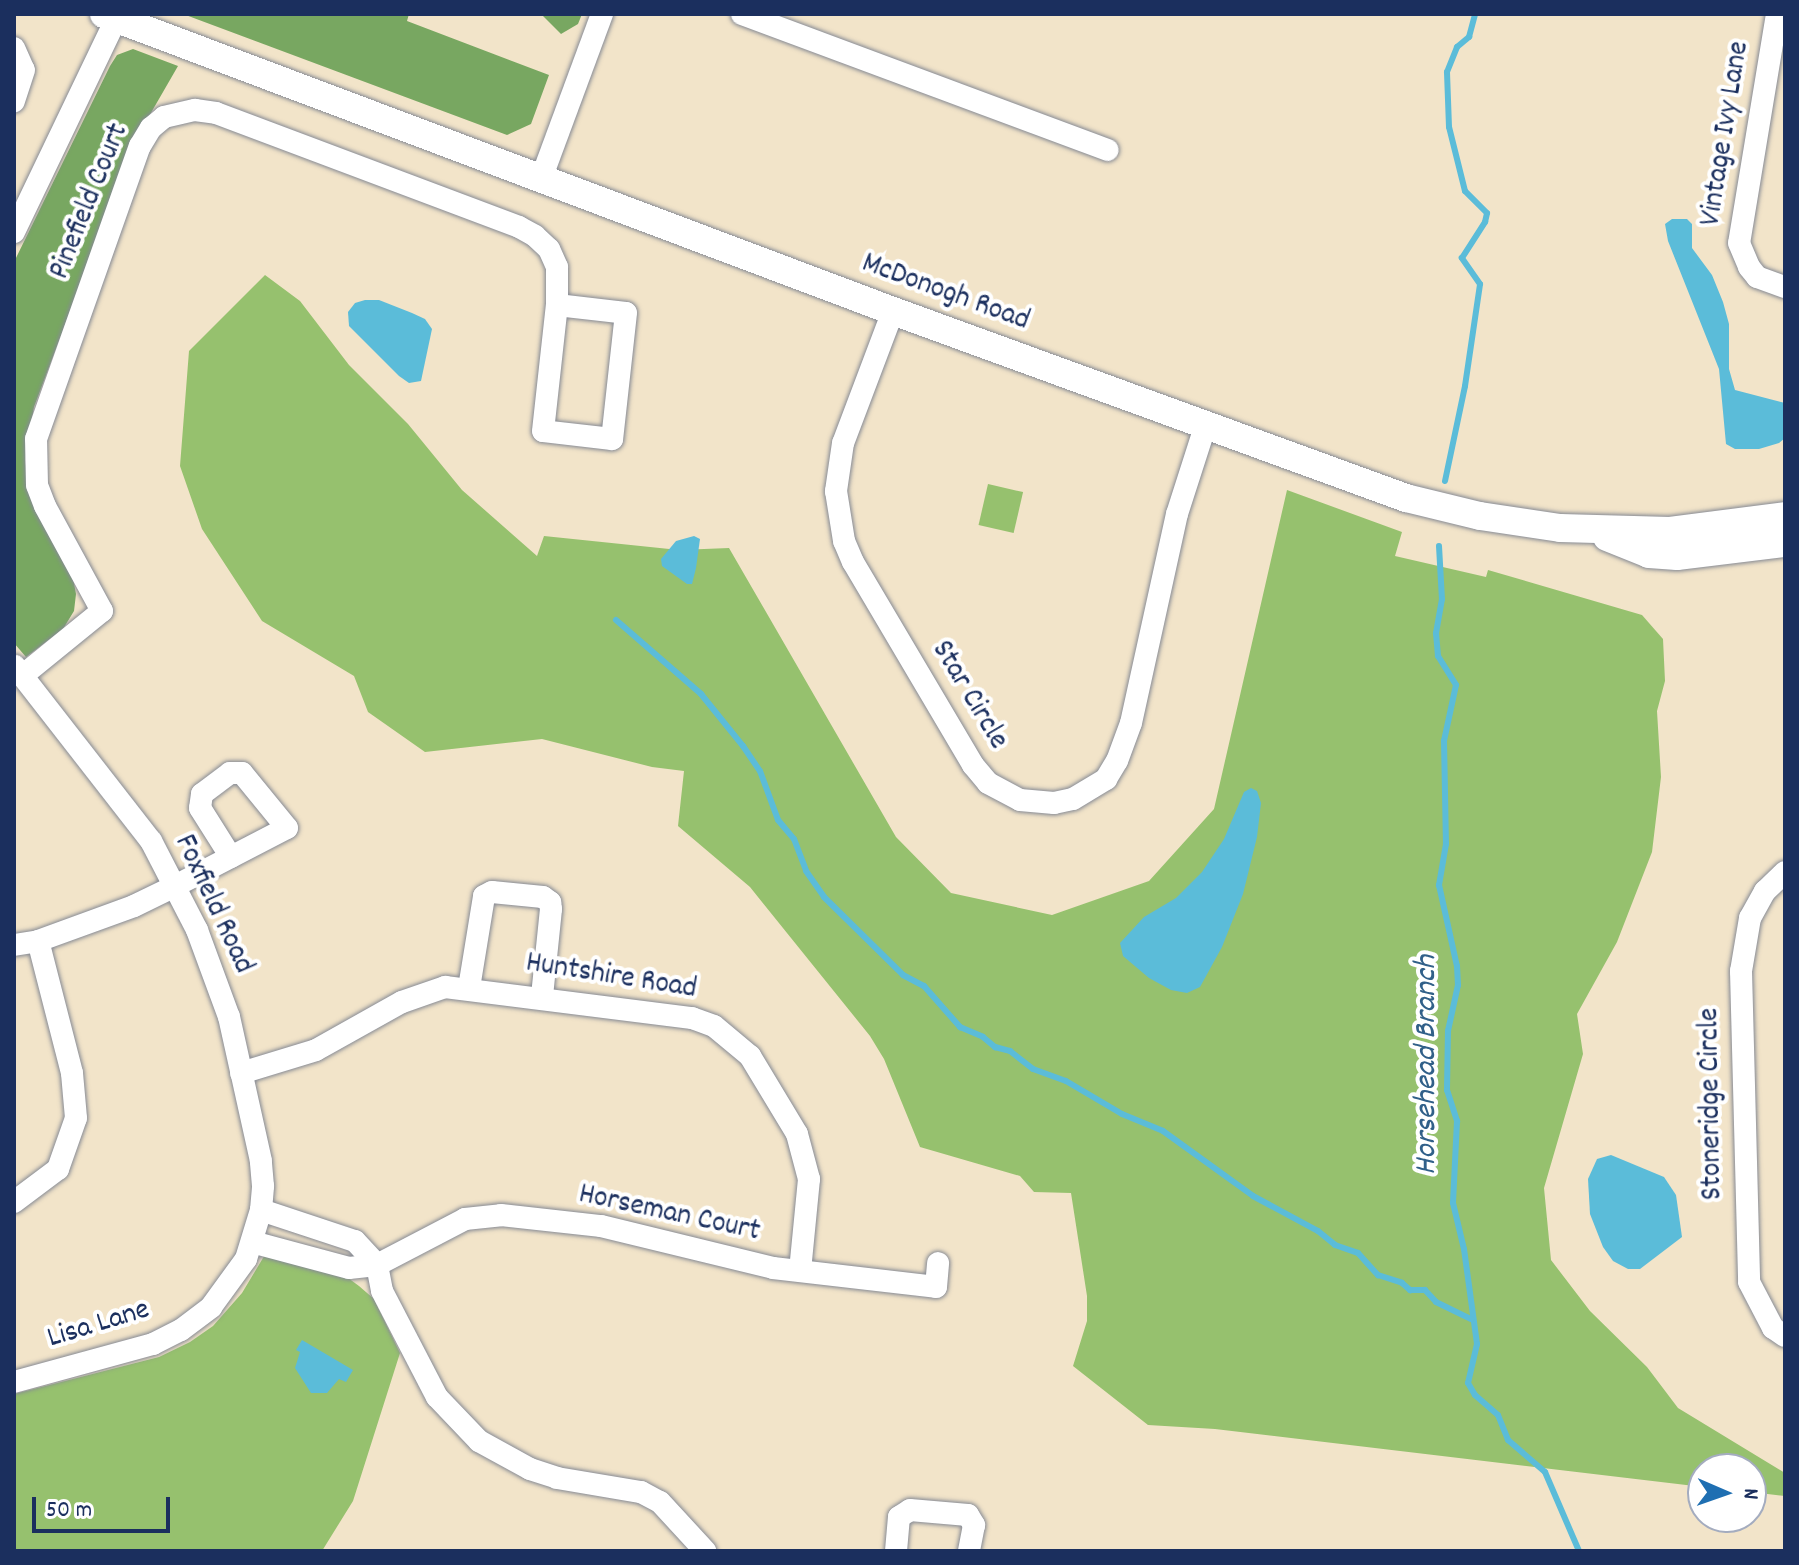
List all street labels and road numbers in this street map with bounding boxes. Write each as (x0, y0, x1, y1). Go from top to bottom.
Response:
street label: Vintage Ivy Lane (1695, 39, 1759, 229)
street label: Pinefield Court (43, 119, 139, 285)
street label: McDonogh Road (856, 247, 1034, 341)
street label: Star Circle (922, 635, 1014, 757)
street label: Foxfield Road (164, 830, 260, 980)
street label: Huntshire Road (523, 947, 699, 1009)
street label: Stoneridge Circle (1693, 1007, 1733, 1201)
street label: Horseman Court (575, 1178, 763, 1252)
street label: Lisa Lane (44, 1293, 154, 1359)

